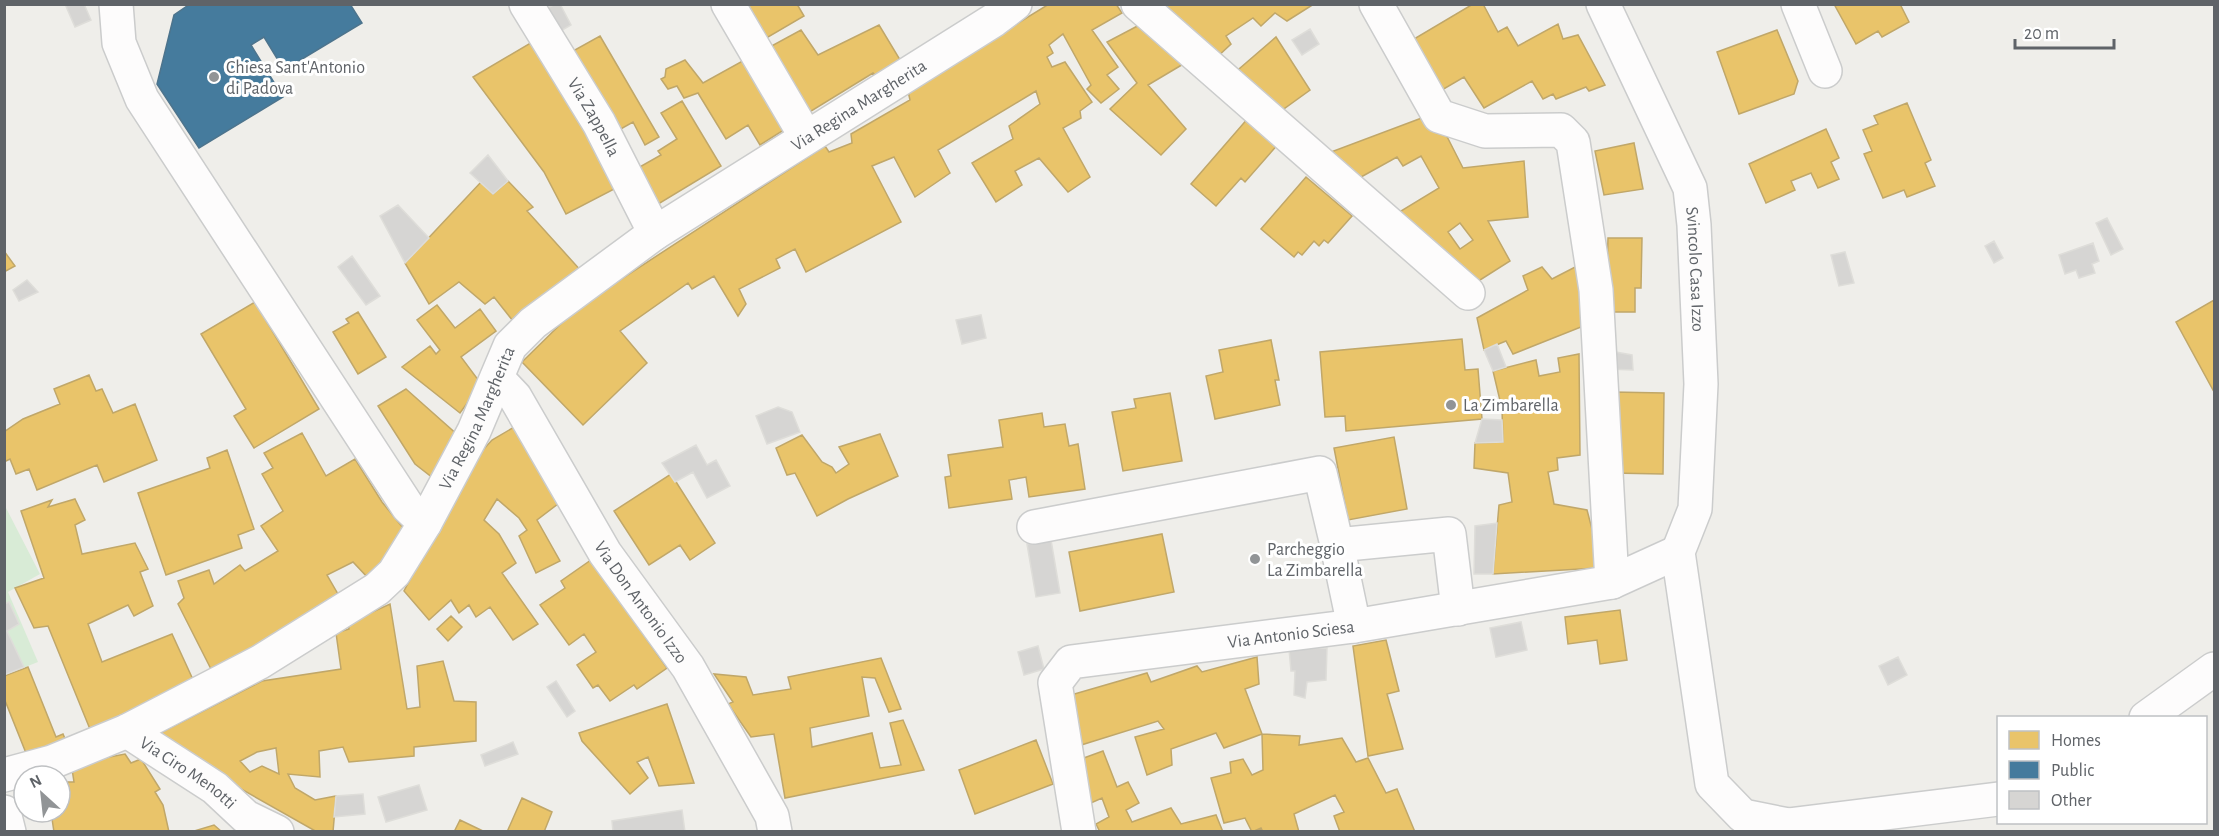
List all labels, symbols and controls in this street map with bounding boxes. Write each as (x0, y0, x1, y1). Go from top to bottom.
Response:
scale bar (2015, 12, 2114, 50)
text: 20 m (2024, 25, 2059, 43)
street label: Via Regina Margherita (788, 57, 930, 155)
place label: Chiesa Sant'Antonio di Padova (226, 59, 365, 98)
marker: Chiesa Sant'Antonio di Padova (207, 70, 221, 84)
street label: Via Zappella (564, 75, 623, 160)
street label: Svincolo Casa Izzo (1682, 206, 1707, 332)
street label: Via Regina Margherita (436, 344, 519, 493)
place label: La Zimbarella (1463, 397, 1559, 415)
marker: La Zimbarella (1444, 398, 1458, 412)
street label: Via Don Antonio Izzo (590, 538, 690, 667)
place label: Parcheggio La Zimbarella (1267, 541, 1363, 580)
marker: Parcheggio La Zimbarella (1248, 552, 1262, 566)
street label: Via Antonio Sciesa (1227, 618, 1356, 652)
legend (1997, 716, 2207, 824)
text: Homes (2051, 732, 2101, 750)
street label: Via Ciro Menotti (136, 734, 239, 813)
text: Public (2051, 762, 2094, 780)
north arrow (12, 764, 72, 824)
text: N (27, 772, 44, 791)
text: Other (2051, 792, 2092, 810)

